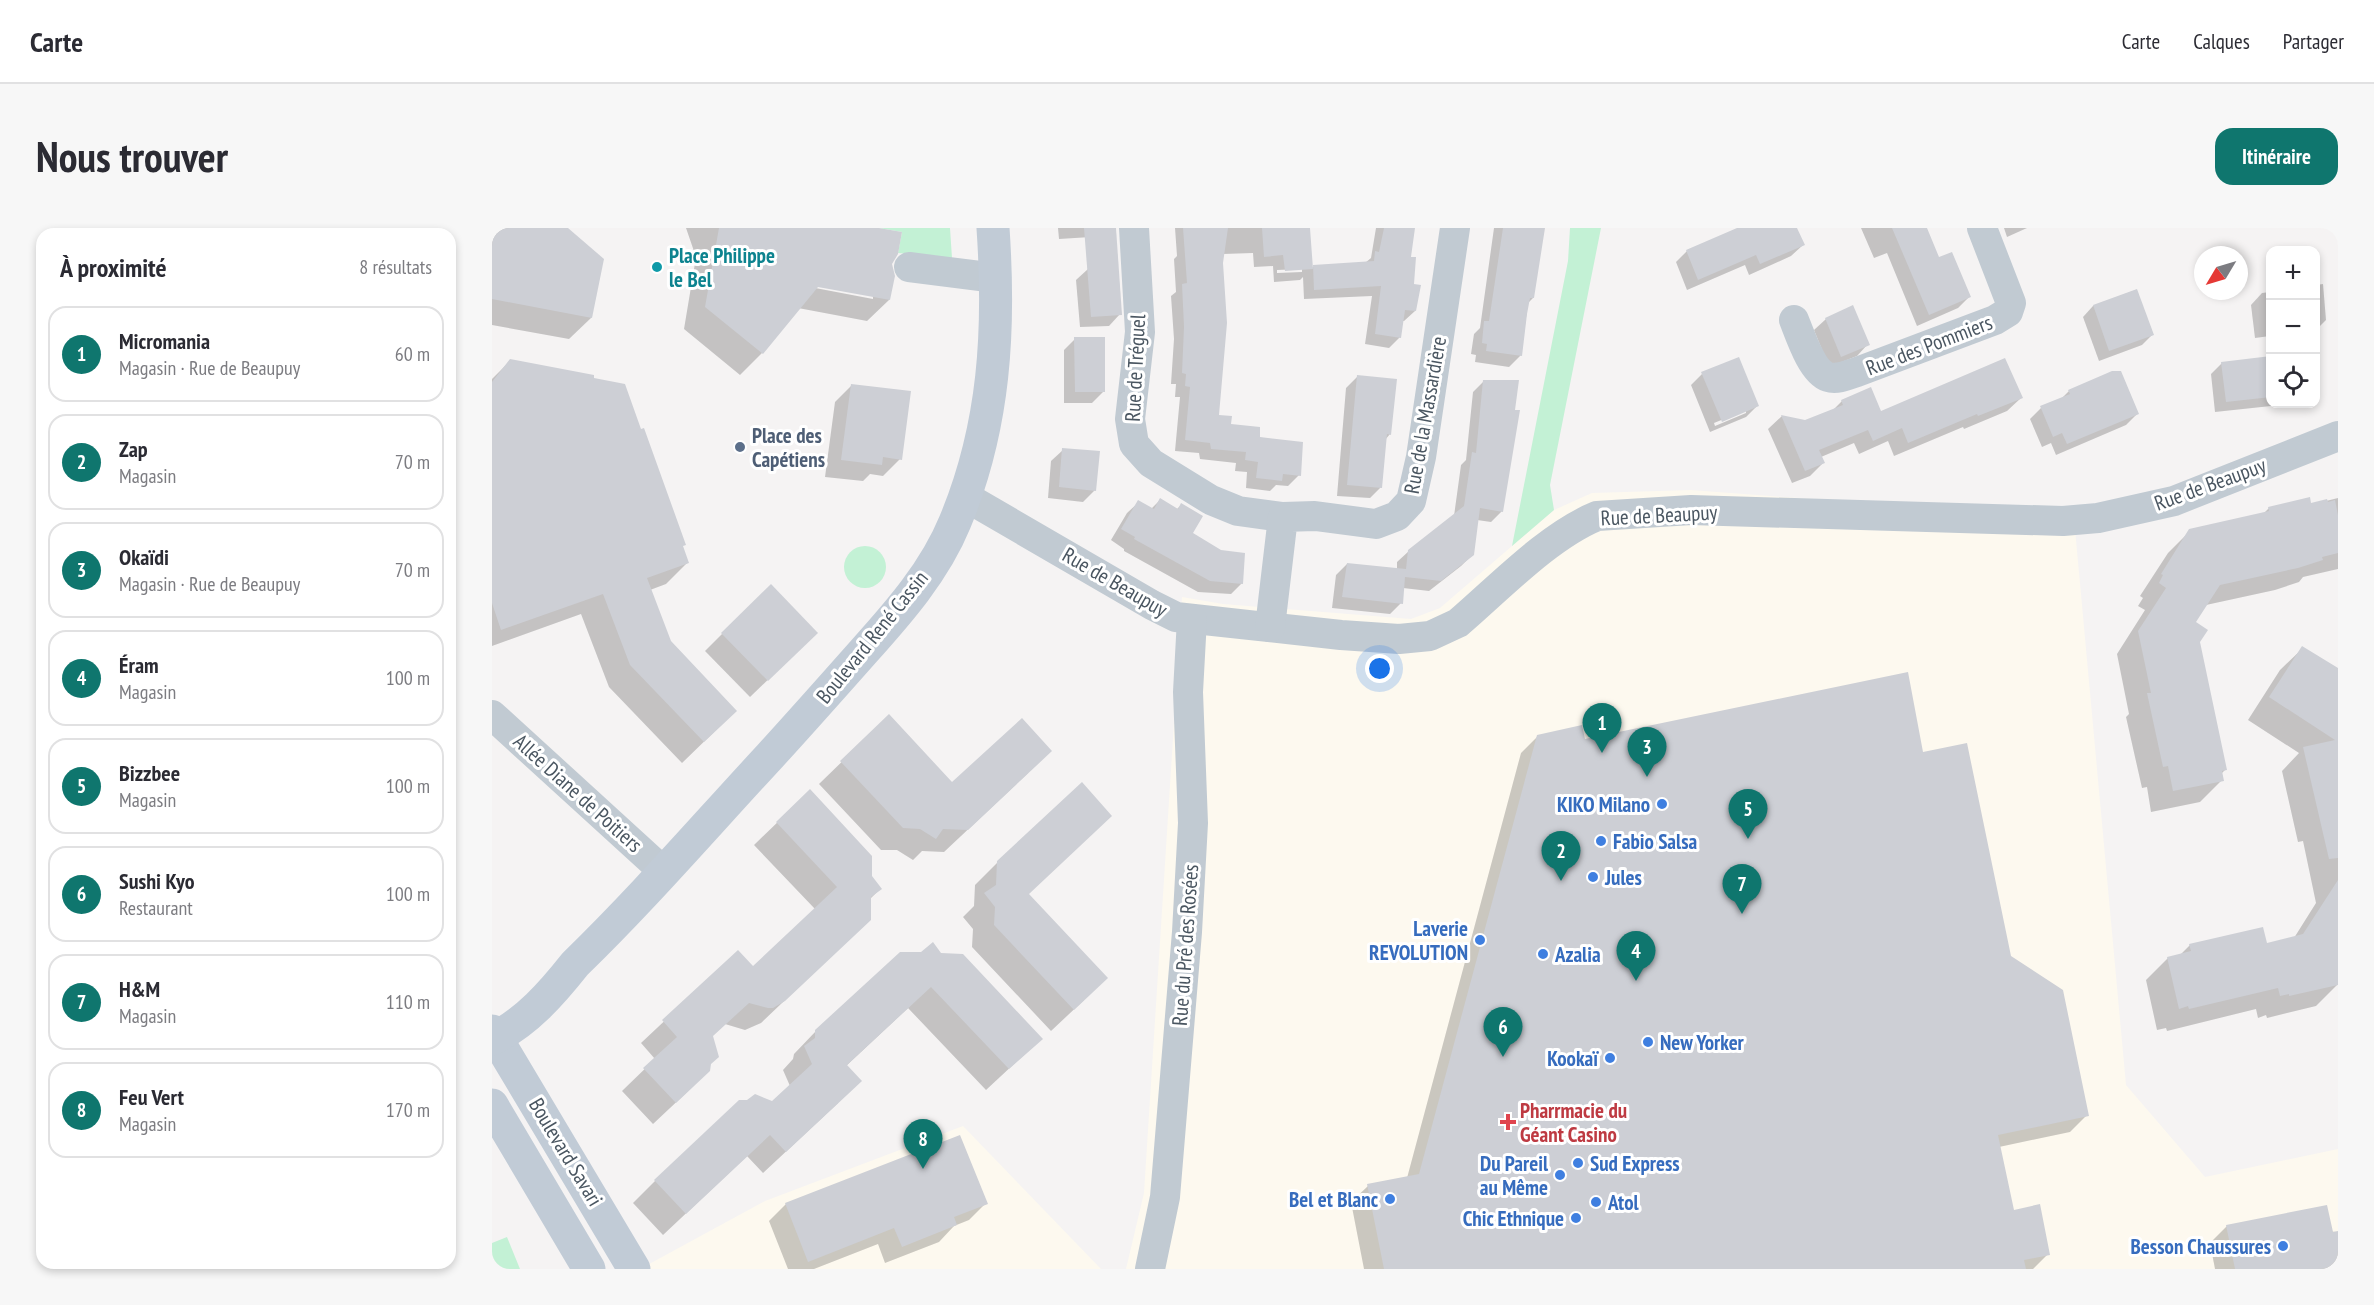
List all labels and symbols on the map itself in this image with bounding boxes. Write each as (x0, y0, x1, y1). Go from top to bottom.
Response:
place label: Place Philippe le Bel (669, 242, 775, 293)
north arrow (2194, 246, 2248, 300)
marker: Place Philippe le Bel (650, 260, 664, 274)
street label: Rue des Pommiers (1862, 309, 1996, 381)
street label: Rue de Tréguel (1119, 313, 1151, 422)
street label: Rue de la Massardière (1398, 334, 1452, 496)
place label: Place des Capétiens (752, 422, 825, 473)
marker: Place des Capétiens (733, 440, 747, 454)
street label: Rue de Beaupuy (2151, 451, 2270, 517)
street label: Rue de Beaupuy (1600, 498, 1718, 532)
street label: Rue de Beaupuy (1058, 541, 1172, 623)
street label: Boulevard René Cassin (810, 565, 934, 709)
your location (1365, 654, 1394, 683)
pin: 1 (1582, 704, 1622, 753)
street label: Allée Diane de Poitiers (508, 728, 648, 858)
pin: 3 (1628, 728, 1666, 777)
pin: 5 (1728, 790, 1768, 839)
place label: KIKO Milano (1557, 791, 1650, 818)
marker: KIKO Milano (1655, 797, 1669, 811)
place label: Fabio Salsa (1613, 828, 1697, 855)
pin: 2 (1542, 832, 1580, 881)
marker: Fabio Salsa (1594, 834, 1608, 848)
street label: Rue du Pré des Rosées (1166, 863, 1204, 1027)
place label: Jules (1604, 864, 1642, 891)
pin: 7 (1722, 864, 1762, 914)
marker: Jules (1586, 870, 1600, 884)
place label: Laverie REVOLUTION (1369, 915, 1468, 966)
pin: 4 (1616, 932, 1656, 981)
marker: Laverie REVOLUTION (1473, 933, 1487, 947)
place label: Azalia (1554, 941, 1601, 968)
marker: Azalia (1536, 947, 1550, 961)
pin: 6 (1484, 1008, 1522, 1057)
place label: New Yorker (1660, 1029, 1745, 1056)
marker: New Yorker (1641, 1035, 1655, 1049)
place label: Kookaï (1547, 1045, 1599, 1072)
marker: Kookaï (1603, 1051, 1617, 1065)
street label: Boulevard Savari (523, 1093, 609, 1211)
place label: Pharrmacie du Géant Casino (1520, 1097, 1627, 1148)
marker: Pharrmacie du Géant Casino (1501, 1115, 1515, 1129)
pin: 8 (904, 1120, 942, 1169)
place label: Du Pareil au Même (1480, 1150, 1549, 1201)
place label: Sud Express (1590, 1150, 1680, 1177)
marker: Sud Express (1571, 1156, 1585, 1170)
marker: Du Pareil au Même (1553, 1168, 1567, 1182)
place label: Bel et Blanc (1289, 1186, 1379, 1213)
place label: Atol (1607, 1189, 1639, 1216)
marker: Bel et Blanc (1383, 1192, 1397, 1206)
marker: Atol (1589, 1195, 1603, 1209)
place label: Chic Ethnique (1463, 1205, 1564, 1232)
marker: Chic Ethnique (1569, 1211, 1583, 1225)
place label: Besson Chaussures (2131, 1233, 2271, 1260)
marker: Besson Chaussures (2276, 1239, 2290, 1253)

